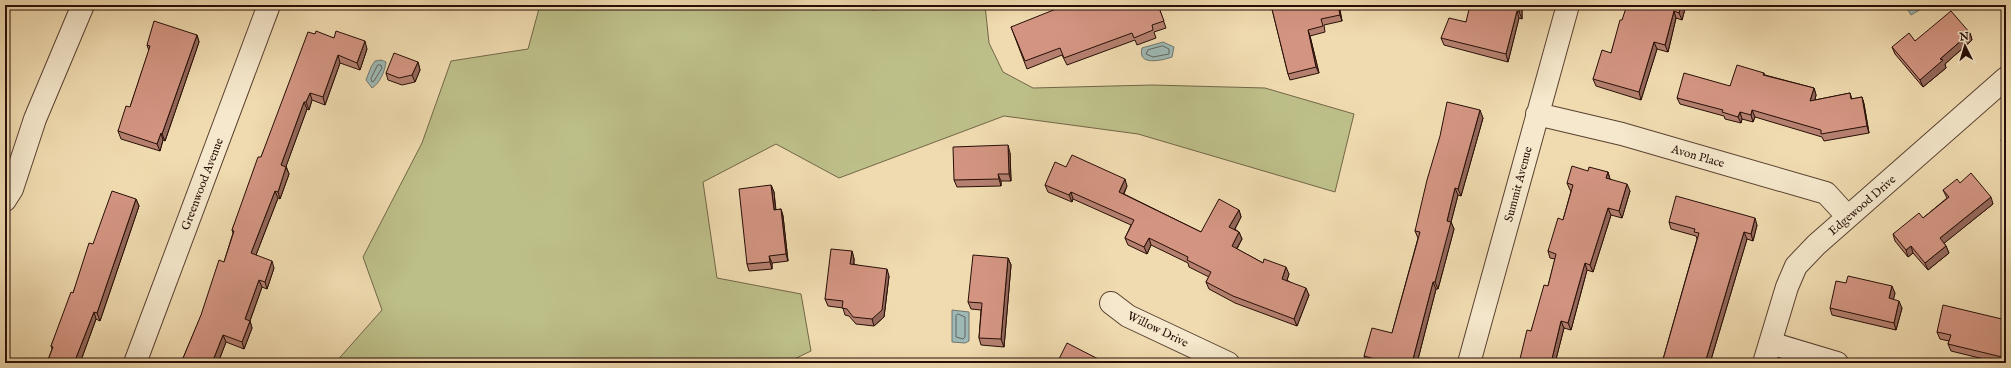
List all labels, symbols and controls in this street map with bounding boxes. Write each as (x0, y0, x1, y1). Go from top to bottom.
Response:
north arrow (1945, 26, 1985, 66)
text: N (1958, 30, 1970, 45)
street label: Greenwood Avenue (178, 135, 227, 232)
street label: Avon Place (1669, 141, 1727, 171)
street label: Summit Avenue (1501, 144, 1536, 224)
street label: Edgewood Drive (1826, 172, 1899, 239)
street label: Willow Drive (1125, 308, 1191, 351)

